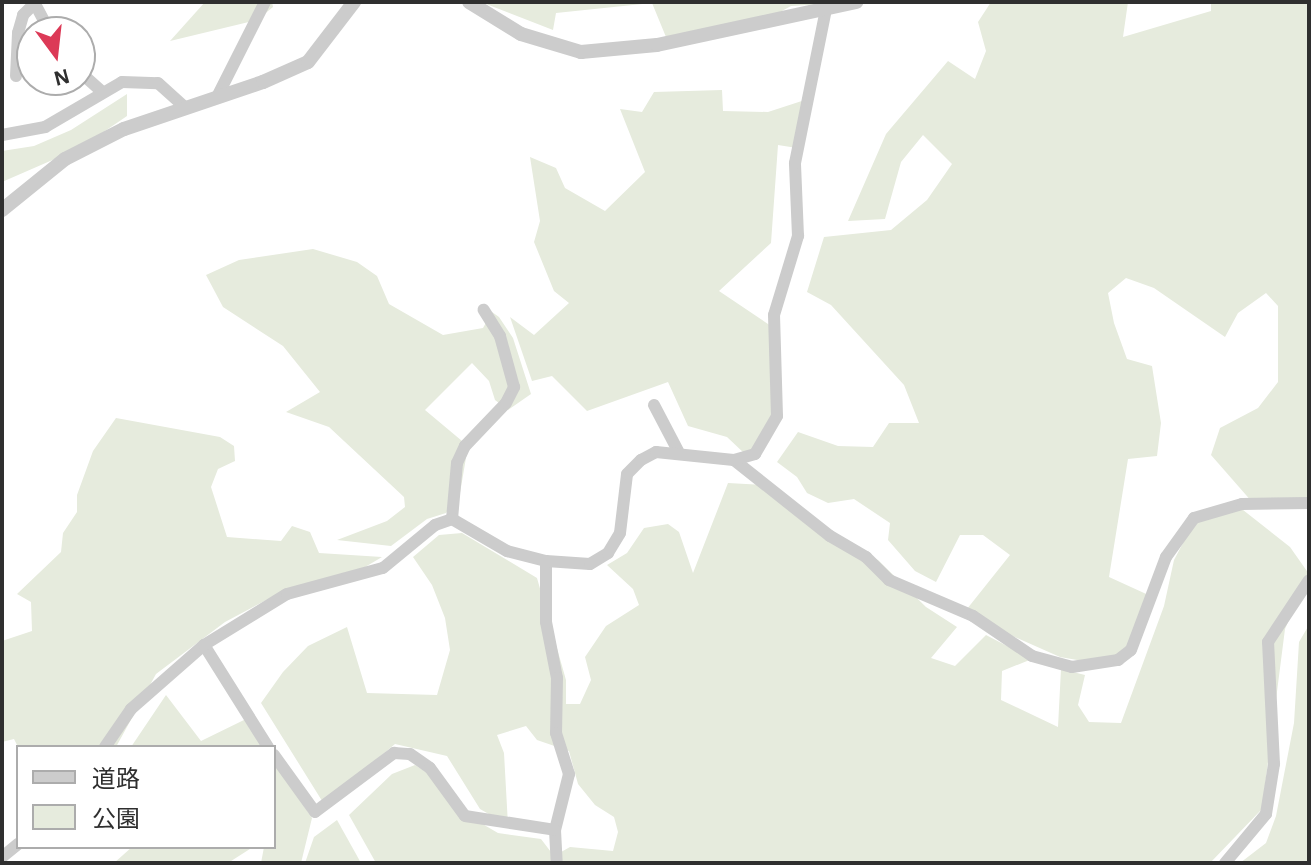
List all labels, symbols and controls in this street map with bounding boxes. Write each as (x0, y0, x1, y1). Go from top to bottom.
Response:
north arrow (16, 16, 96, 96)
text: N (51, 65, 72, 90)
legend (16, 745, 276, 849)
text: 道路 (92, 768, 140, 792)
text: 公園 (92, 808, 140, 832)

